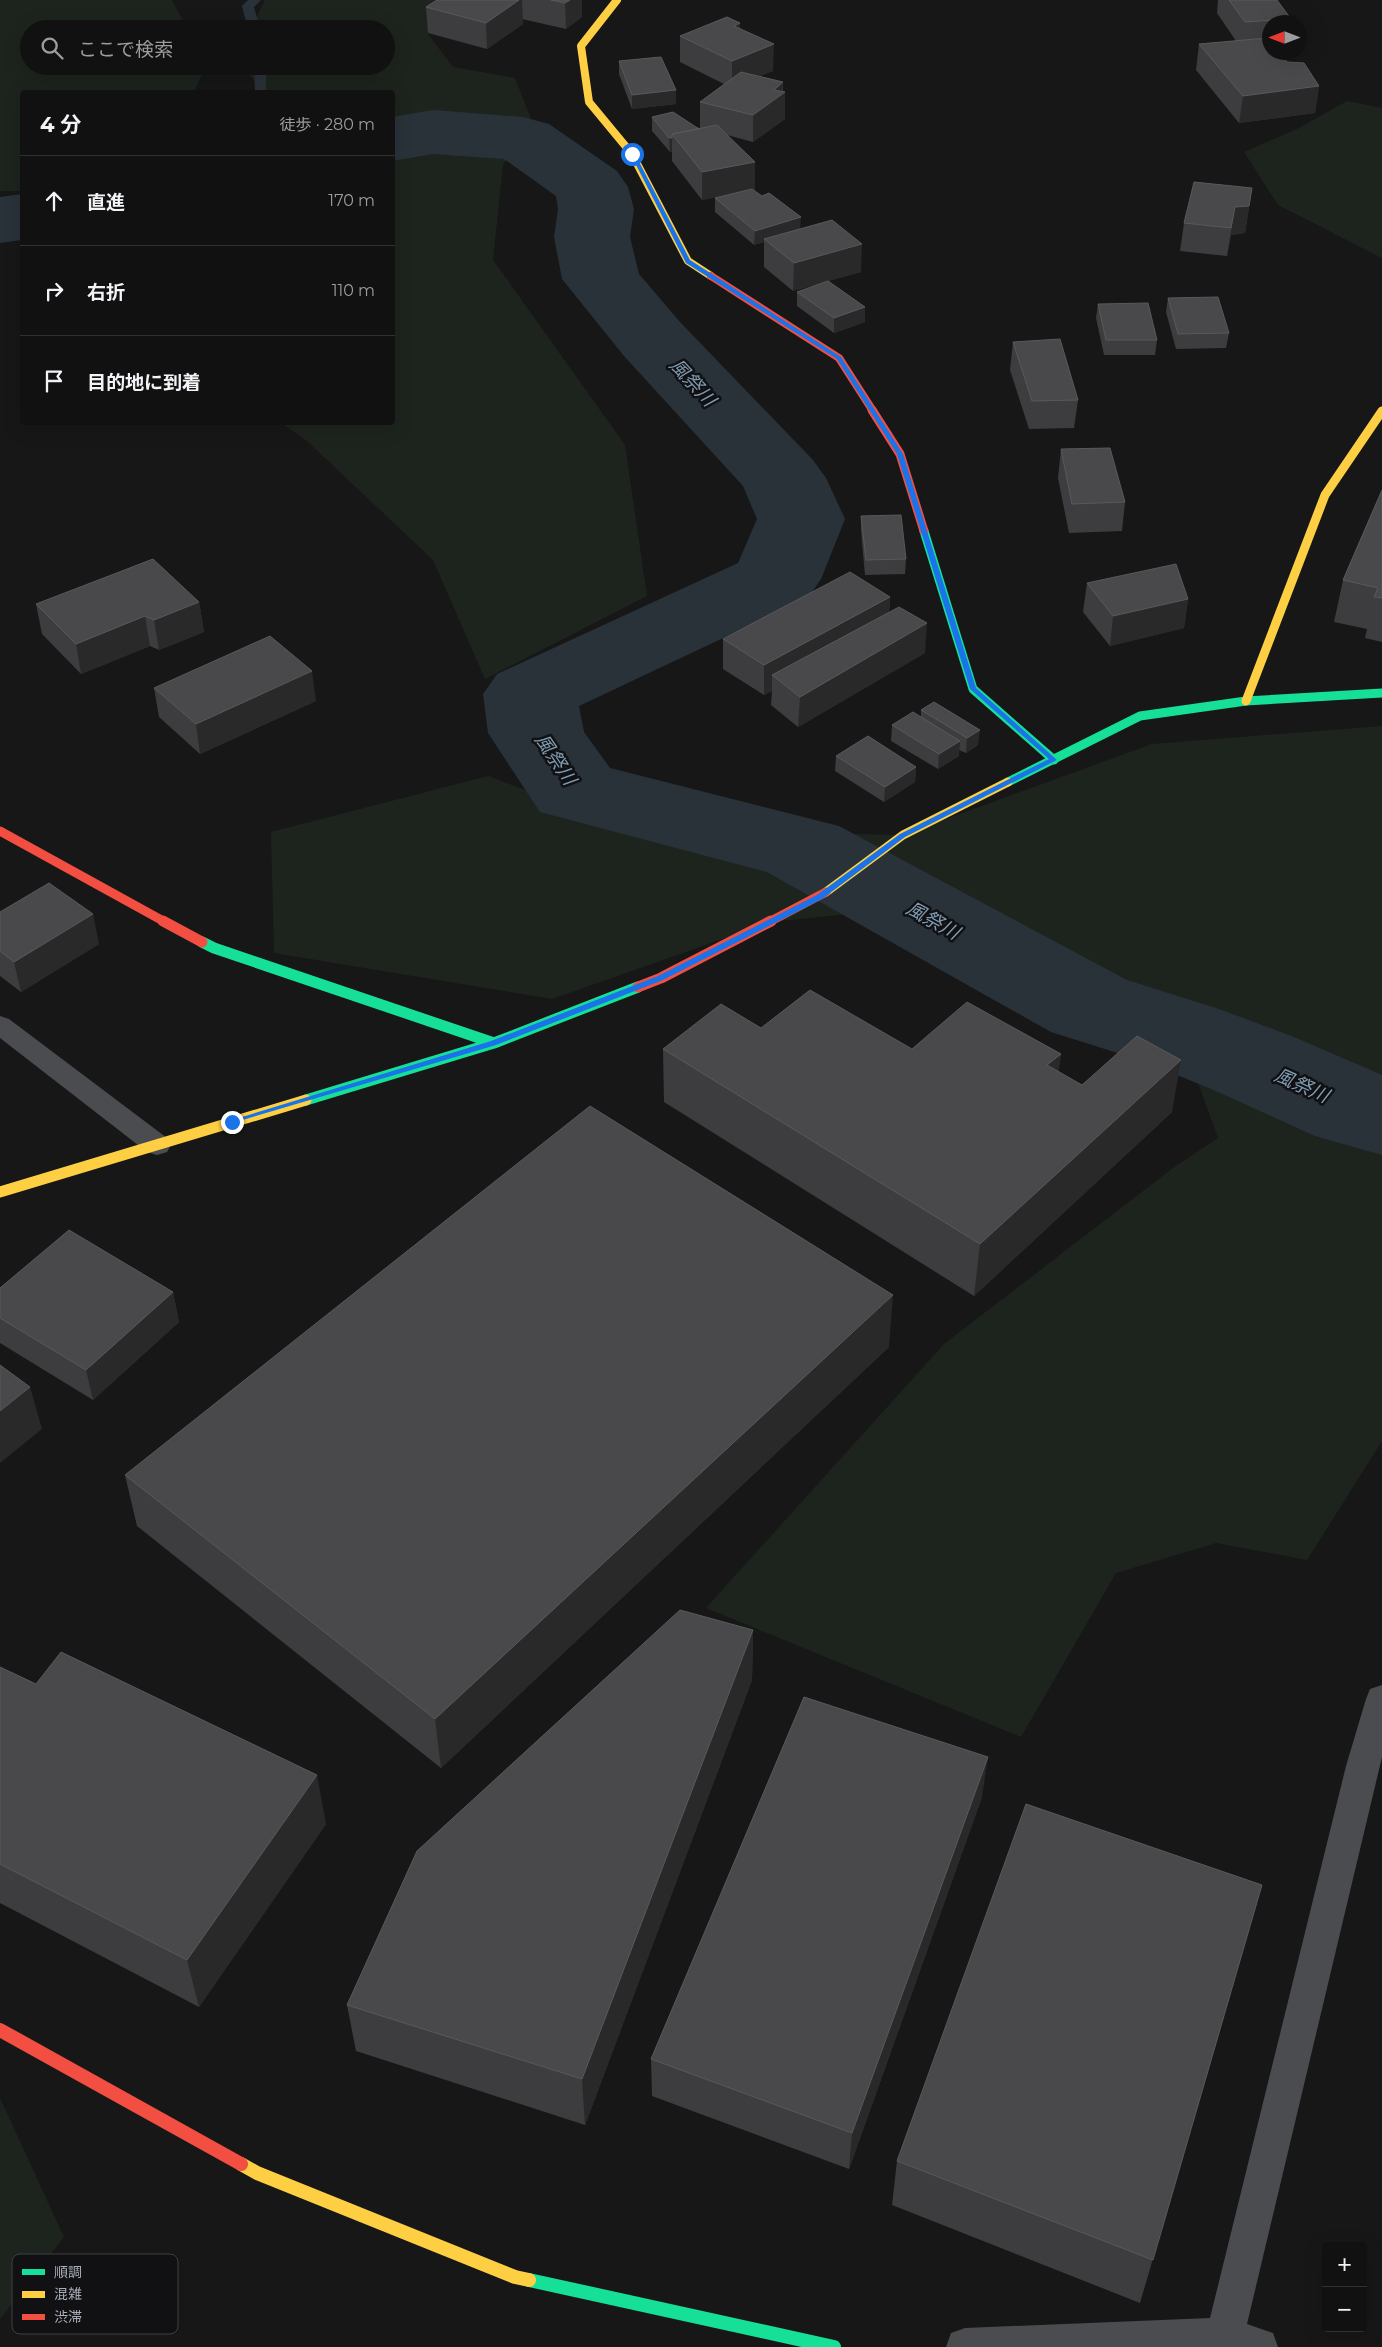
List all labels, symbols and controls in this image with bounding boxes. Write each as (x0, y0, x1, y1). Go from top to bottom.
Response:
north arrow (1262, 15, 1307, 60)
search box (20, 20, 395, 75)
icon: search (38, 34, 66, 62)
text: ここで検索 (78, 38, 173, 61)
text: 4 分 (40, 112, 81, 137)
text: 徒歩 · 280 m (280, 115, 375, 134)
route start (621, 143, 644, 166)
icon: ahead (40, 187, 68, 215)
text: 直進 (87, 191, 125, 214)
text: 170 m (328, 191, 375, 210)
icon: right (40, 277, 68, 305)
text: 右折 (87, 281, 125, 304)
text: 110 m (332, 281, 375, 300)
water label: 風祭川 (665, 354, 722, 412)
icon: arrive (40, 367, 68, 395)
text: 目的地に到着 (87, 371, 201, 394)
water label: 風祭川 (530, 729, 582, 791)
water label: 風祭川 (902, 897, 965, 945)
water label: 風祭川 (1271, 1063, 1334, 1108)
route end (221, 1111, 244, 1134)
map controls (1322, 2242, 1367, 2332)
button: + (1322, 2242, 1367, 2287)
legend (12, 2254, 178, 2334)
text: 順調 (54, 2263, 82, 2281)
text: 混雑 (54, 2285, 82, 2303)
button: − (1322, 2287, 1367, 2332)
text: 渋滞 (54, 2308, 82, 2326)

